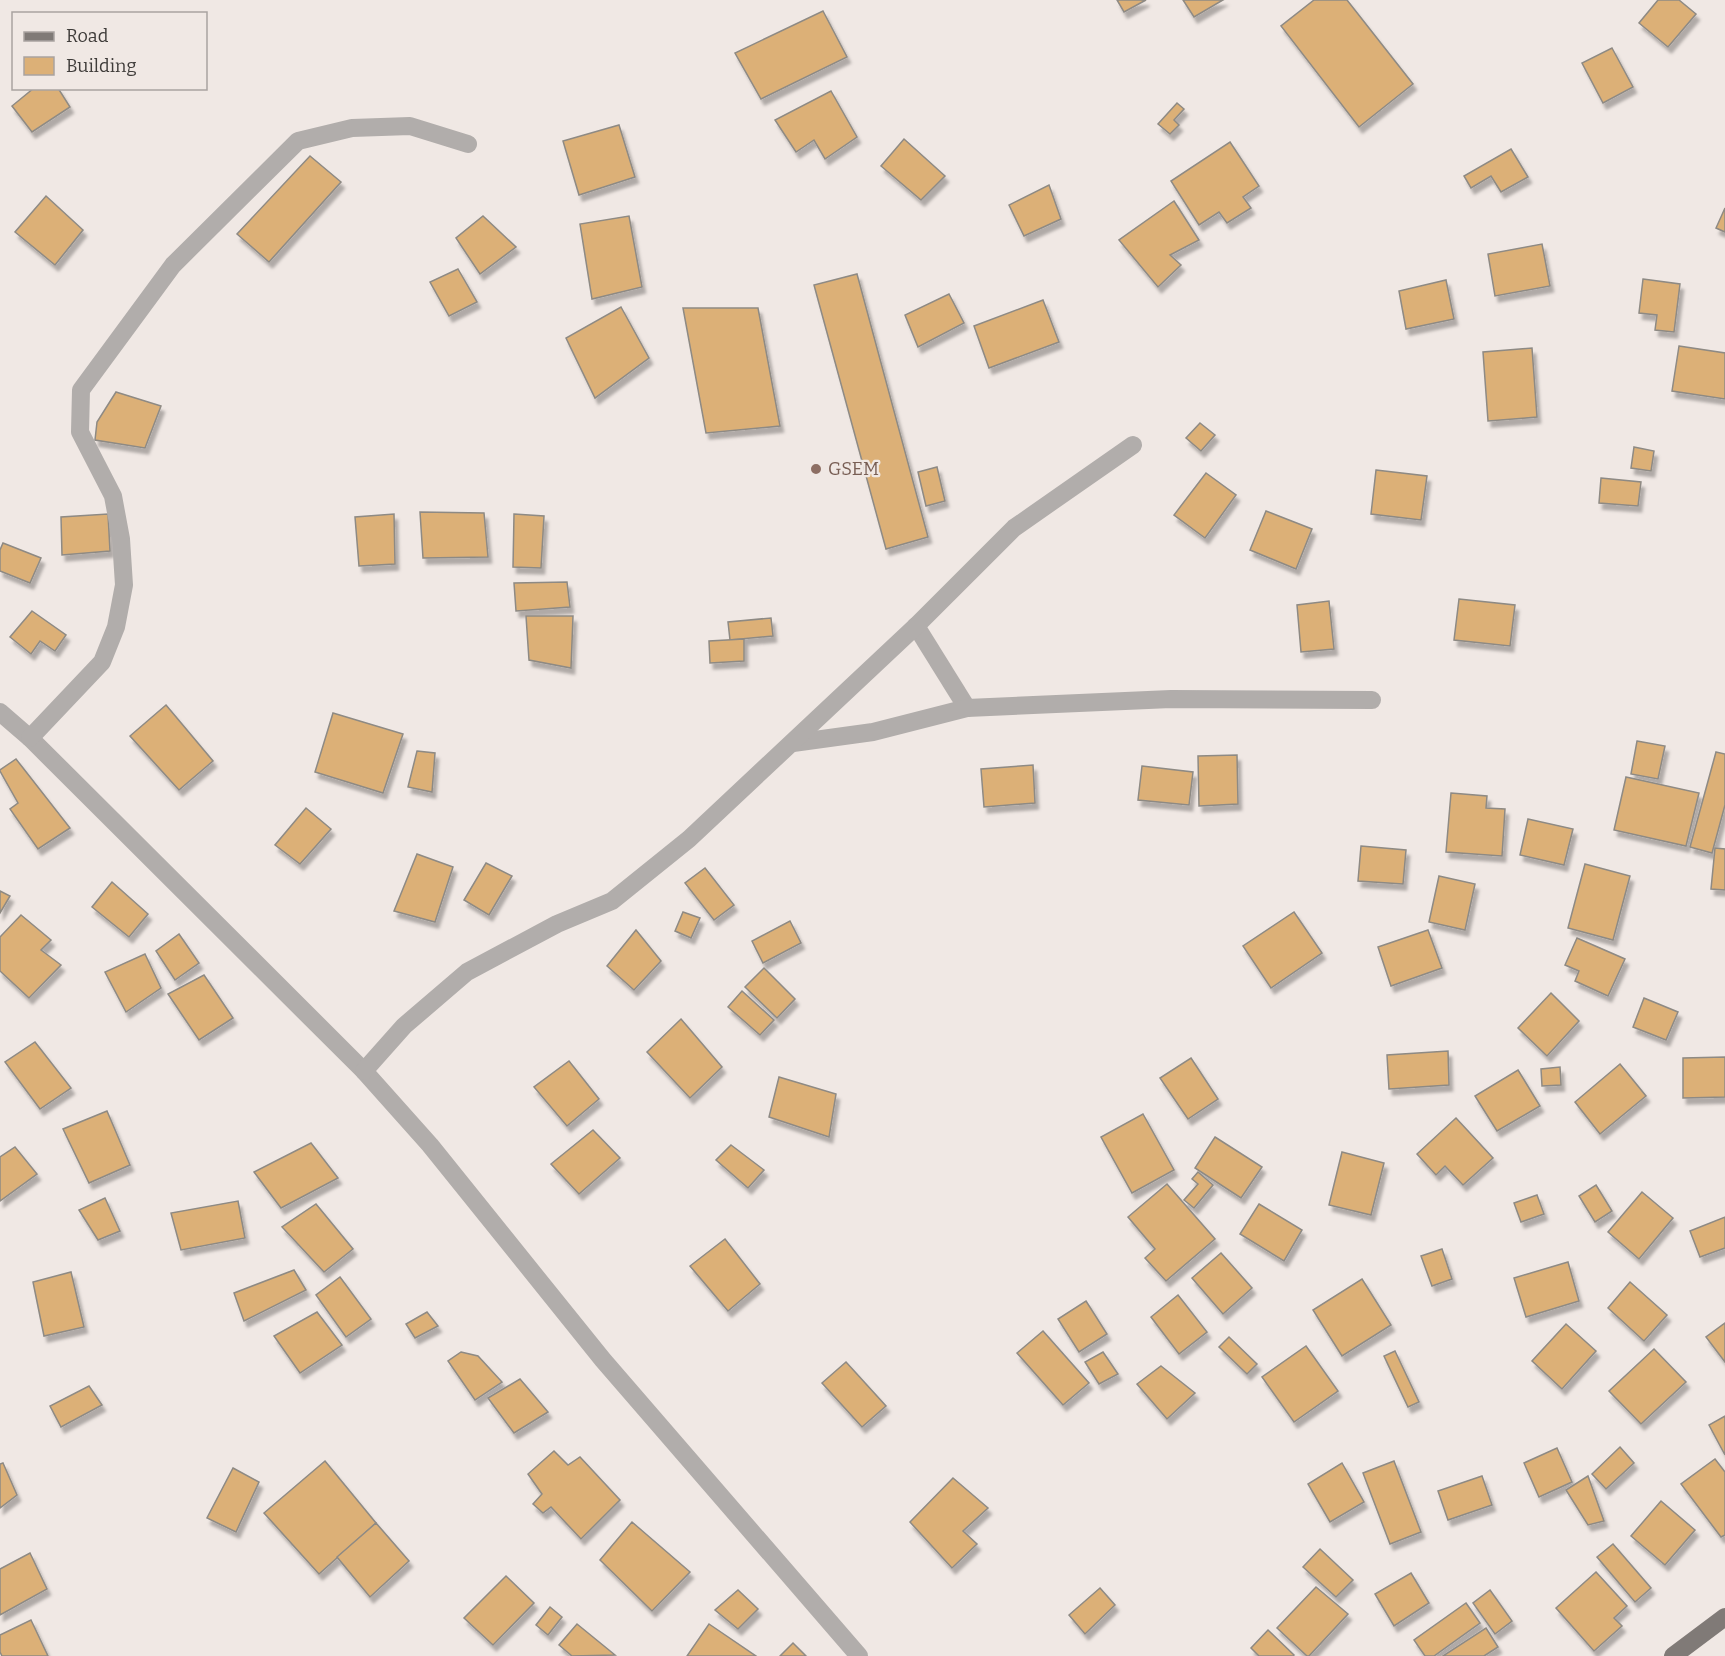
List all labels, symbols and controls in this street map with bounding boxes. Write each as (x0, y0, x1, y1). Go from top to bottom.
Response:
legend (12, 12, 207, 90)
text: Road (66, 25, 109, 47)
text: Building (66, 55, 137, 77)
place label: GSEM (828, 458, 879, 480)
marker: GSEM (809, 462, 823, 476)

